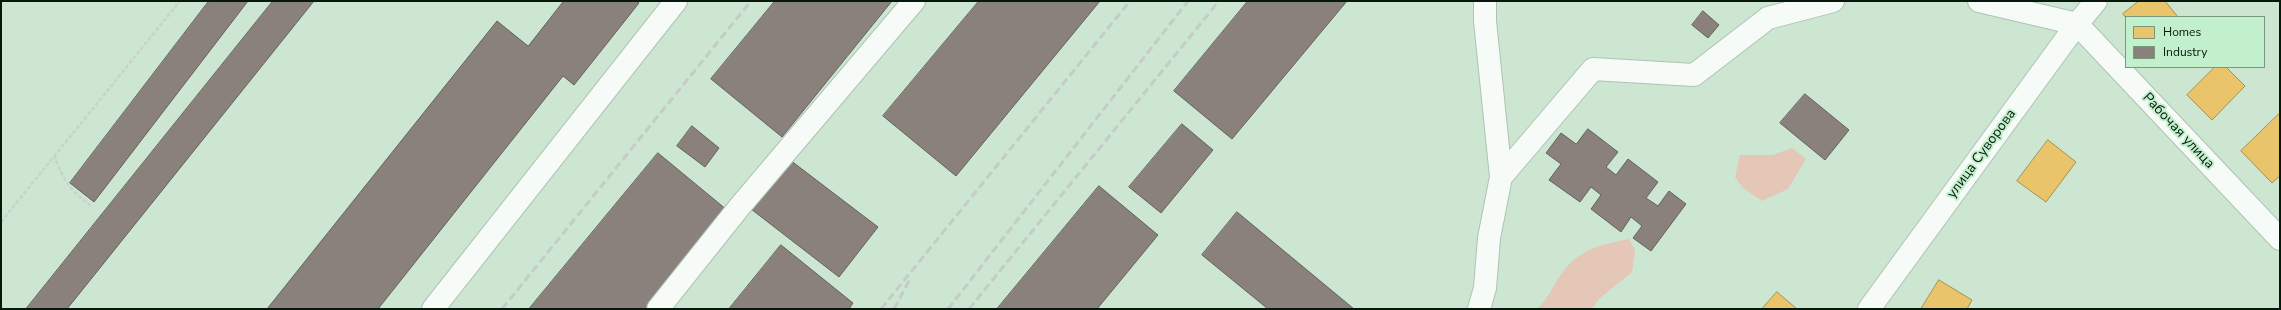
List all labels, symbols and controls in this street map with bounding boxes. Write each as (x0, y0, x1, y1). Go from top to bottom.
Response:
legend (2125, 16, 2265, 68)
text: Homes (2163, 24, 2201, 40)
text: Industry (2163, 44, 2207, 60)
street label: Рабочая улица (2139, 90, 2217, 172)
street label: улица Суворова (1944, 106, 2020, 202)

